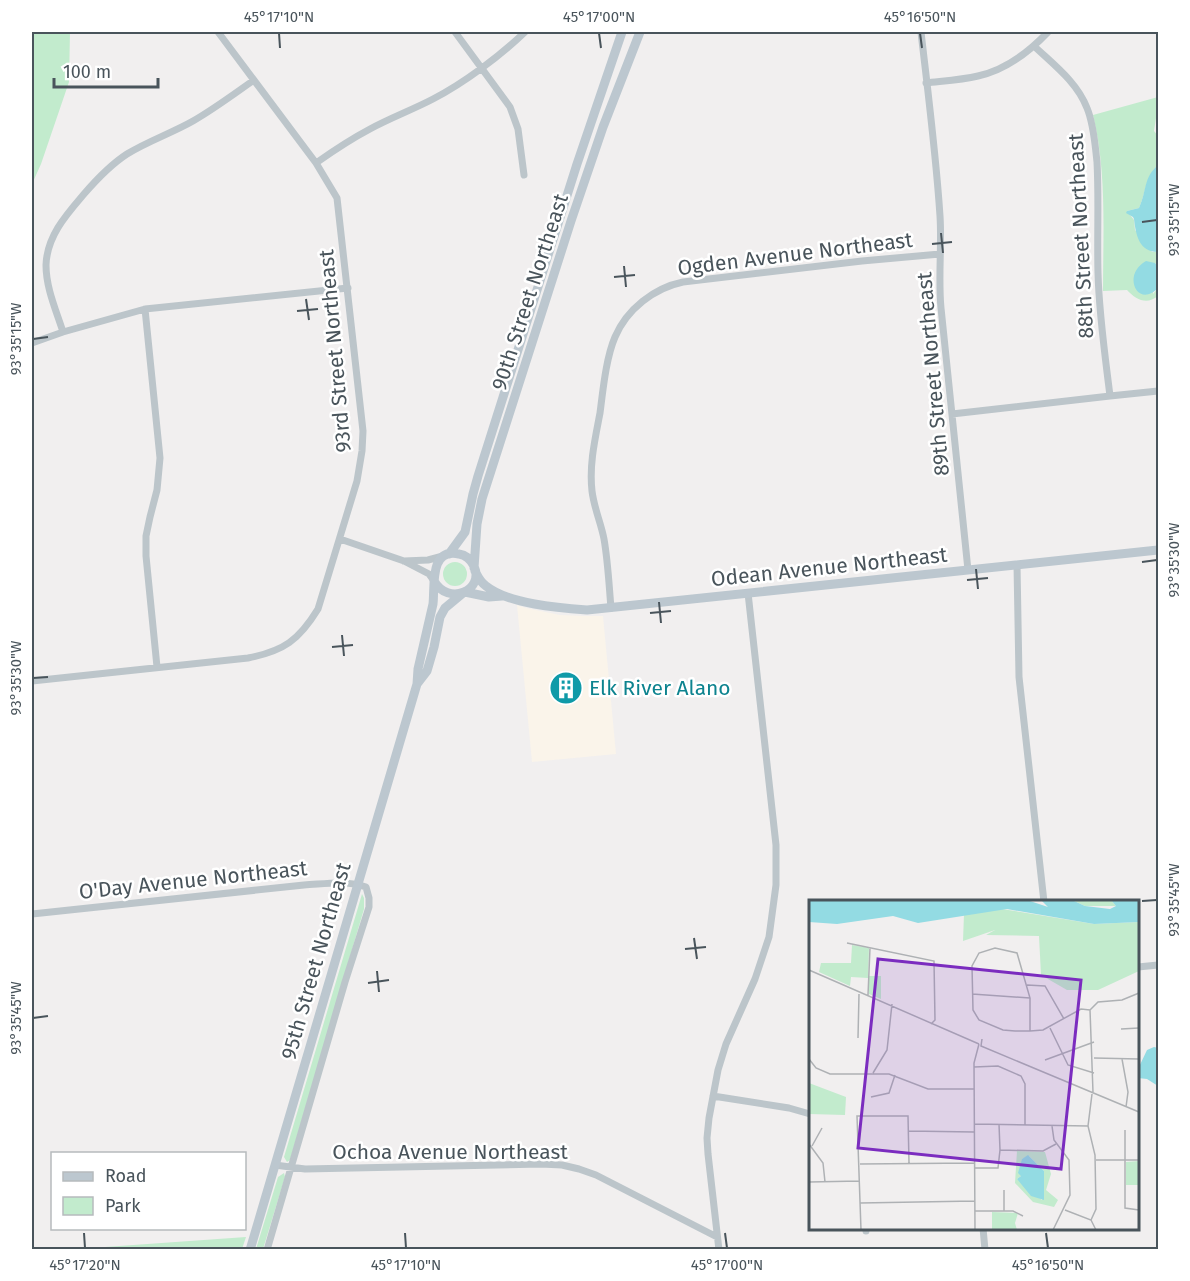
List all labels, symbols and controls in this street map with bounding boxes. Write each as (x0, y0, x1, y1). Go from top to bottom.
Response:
text: 45°17'10"N (244, 8, 314, 26)
text: 45°17'00"N (563, 8, 635, 26)
text: 45°16'50"N (884, 8, 956, 26)
scale bar (54, 51, 158, 89)
text: 100 m (63, 61, 111, 83)
street label: 88th Street Northeast (1063, 132, 1099, 339)
text: 93°35'15"W (1165, 183, 1183, 256)
street label: 90th Street Northeast (486, 190, 574, 394)
street label: Ogden Avenue Northeast (676, 227, 914, 281)
street label: 93rd Street Northeast (313, 248, 357, 454)
street label: 89th Street Northeast (911, 271, 955, 477)
text: 93°35'15"W (7, 302, 25, 375)
text: 93°35'30"W (1165, 522, 1183, 597)
street label: Odean Avenue Northeast (710, 542, 949, 592)
text: 93°35'30"W (7, 640, 25, 715)
building icon: Elk River Alano (548, 670, 584, 706)
place label: Elk River Alano (589, 675, 731, 701)
street label: O'Day Avenue Northeast (78, 855, 309, 905)
street label: 95th Street Northeast (275, 859, 357, 1063)
text: 93°35'45"W (1165, 863, 1183, 937)
inset map (809, 900, 1139, 1230)
text: 93°35'45"W (7, 981, 25, 1055)
street label: Ochoa Avenue Northeast (332, 1139, 568, 1165)
legend (51, 1152, 246, 1230)
text: Road (105, 1165, 147, 1187)
text: Park (105, 1195, 141, 1217)
text: 45°17'20"N (49, 1256, 121, 1274)
text: 45°17'10"N (371, 1256, 441, 1274)
text: 45°17'00"N (691, 1256, 763, 1274)
text: 45°16'50"N (1012, 1256, 1084, 1274)

